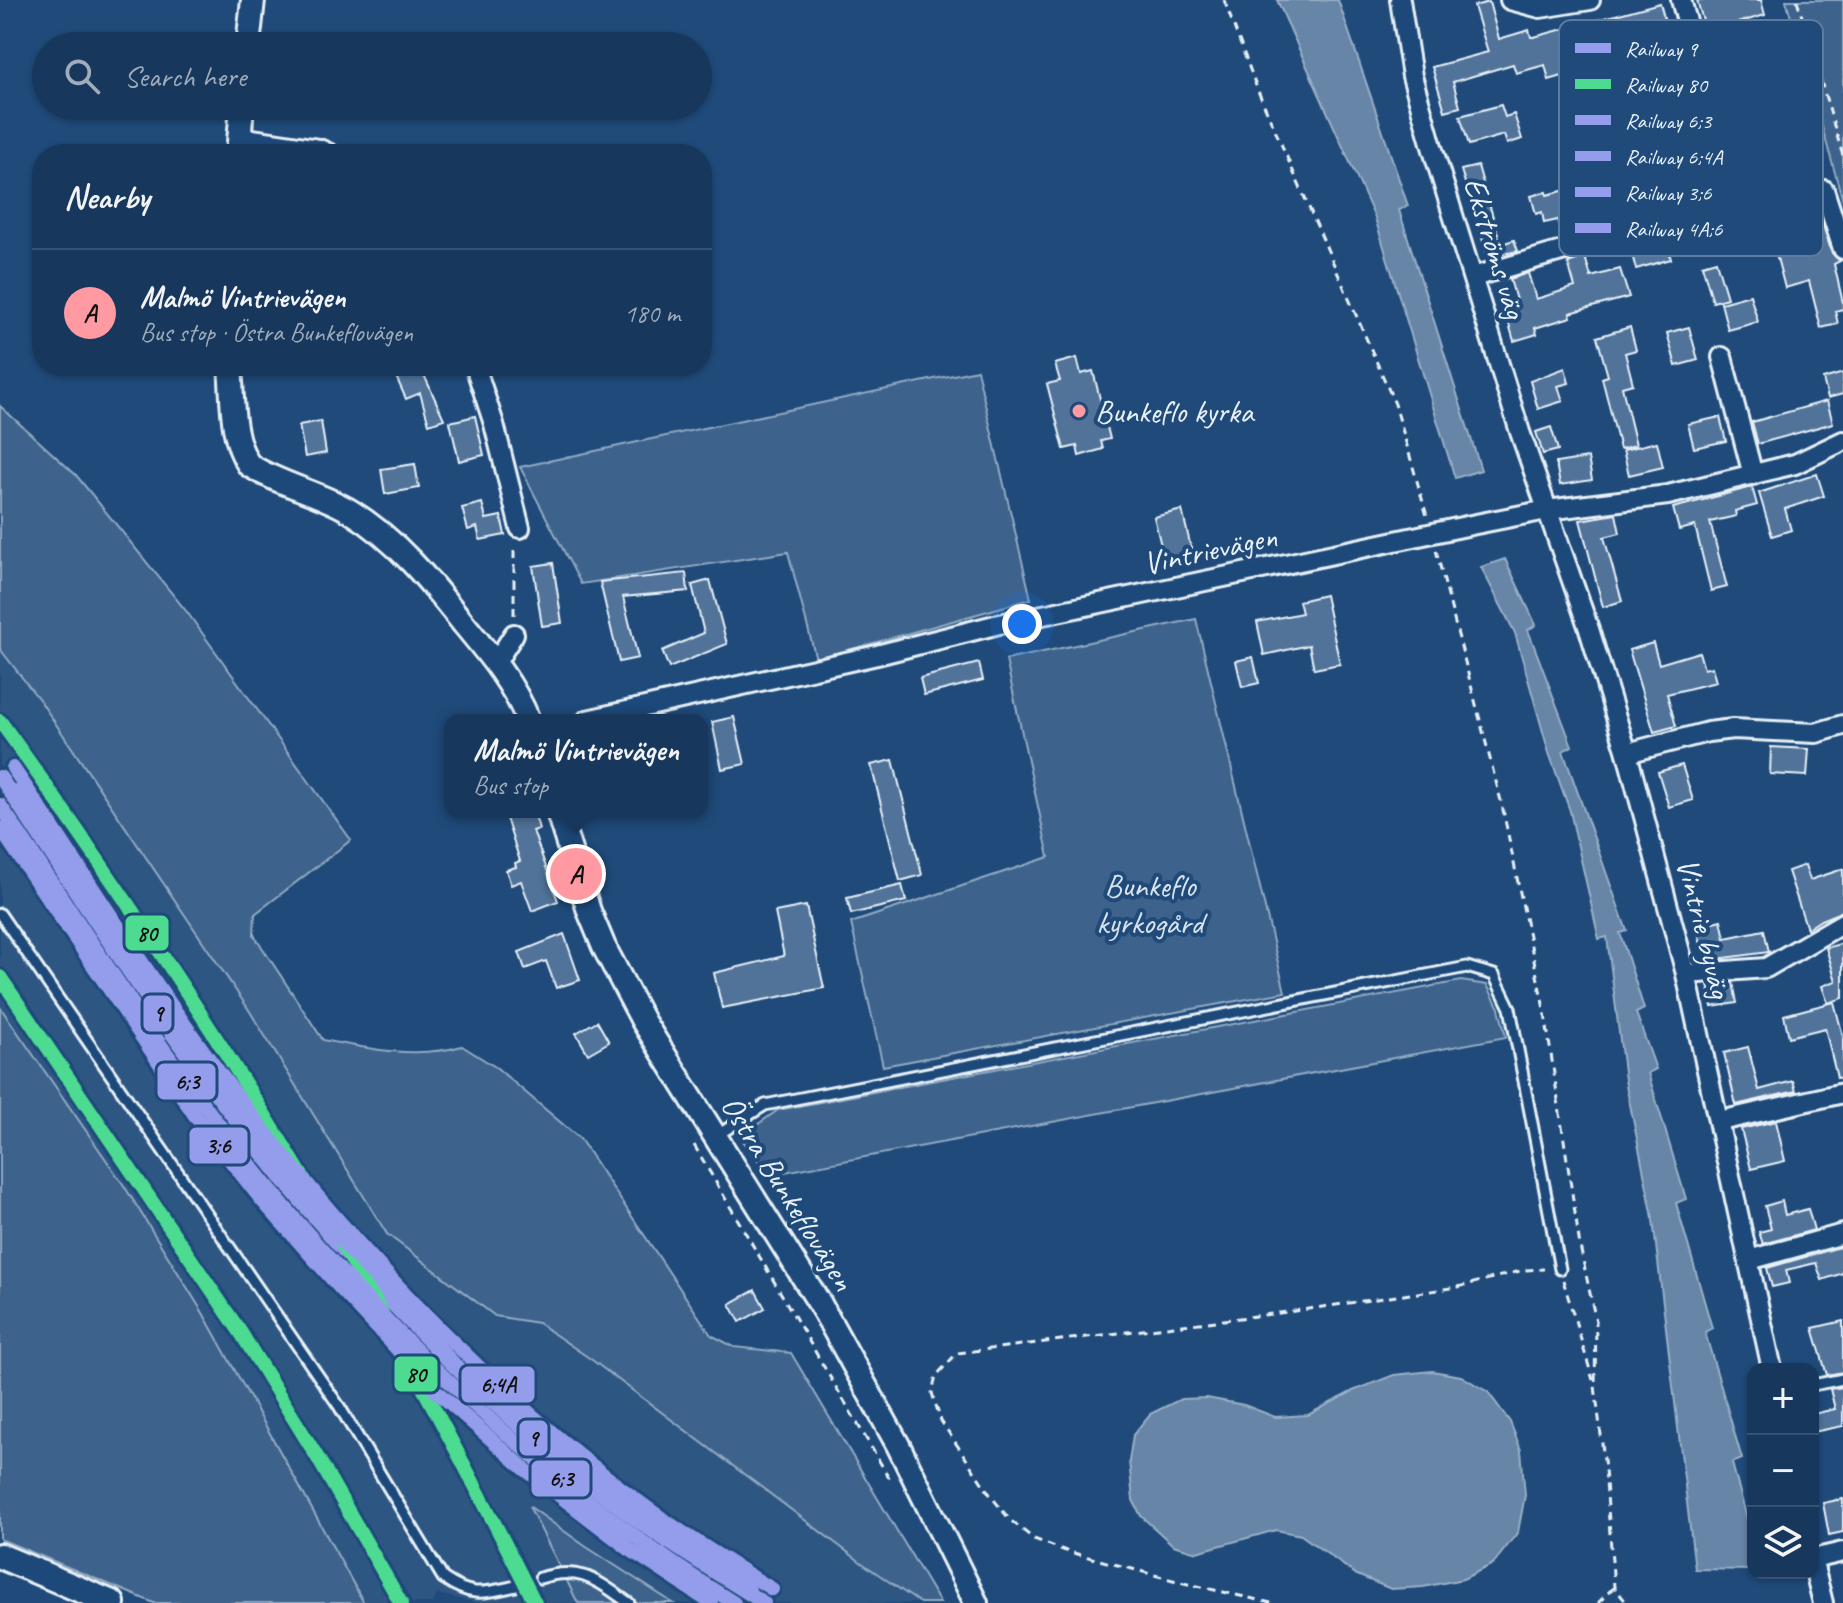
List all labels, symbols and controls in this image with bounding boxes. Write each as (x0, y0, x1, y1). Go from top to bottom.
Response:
legend (1559, 20, 1823, 256)
search box (32, 32, 712, 120)
text: Railway 9 (1625, 35, 1699, 63)
icon: search (60, 54, 104, 98)
text: Search here (124, 57, 246, 95)
text: Railway 80 (1625, 71, 1709, 99)
text: Railway 6;3 (1625, 107, 1714, 135)
text: Railway 6;4A (1625, 143, 1723, 171)
street label: Ekströms väg (1454, 172, 1536, 325)
text: Nearby (64, 175, 150, 218)
text: Railway 3;6 (1625, 179, 1713, 207)
text: Railway 4A;6 (1625, 215, 1724, 243)
text: Malmö Vintrievägen (140, 278, 346, 316)
text: A (83, 297, 97, 330)
text: 180 m (624, 297, 680, 330)
text: Bus stop · Östra Bunkeflovägen (140, 316, 413, 349)
place label: Bunkeflo kyrka (1095, 391, 1256, 432)
marker: Bunkeflo kyrka (1070, 402, 1088, 420)
street label: Vintrievägen (1140, 516, 1281, 584)
your location (1002, 604, 1042, 644)
popup (444, 714, 708, 818)
text: Malmö Vintrievägen (473, 731, 679, 769)
text: Bus stop (473, 769, 548, 802)
pin: A (550, 844, 602, 904)
street label: Vintrie byväg (1667, 854, 1742, 1004)
park label: Bunkeflo kyrkogård (1097, 865, 1209, 943)
line badge: 80 (124, 914, 170, 952)
text: 80 (137, 920, 159, 948)
line badge: 9 (142, 994, 173, 1033)
text: 9 (153, 1000, 165, 1028)
line badge: 6;3 (156, 1062, 217, 1101)
text: 6;3 (175, 1068, 201, 1096)
street label: Östra Bunkeflovägen (712, 1088, 865, 1299)
line badge: 3;6 (188, 1126, 249, 1165)
text: 3;6 (206, 1132, 232, 1160)
line badge: 80 (393, 1355, 439, 1393)
text: 80 (406, 1361, 428, 1389)
map controls (1747, 1363, 1819, 1579)
button: + (1747, 1363, 1819, 1435)
line badge: 6;4A (460, 1365, 536, 1404)
text: 6;4A (480, 1371, 518, 1399)
line badge: 9 (518, 1419, 549, 1457)
text: 9 (528, 1425, 540, 1453)
button: − (1747, 1435, 1819, 1507)
line badge: 6;3 (530, 1459, 591, 1498)
text: 6;3 (549, 1465, 575, 1493)
button: layers (1747, 1507, 1819, 1579)

